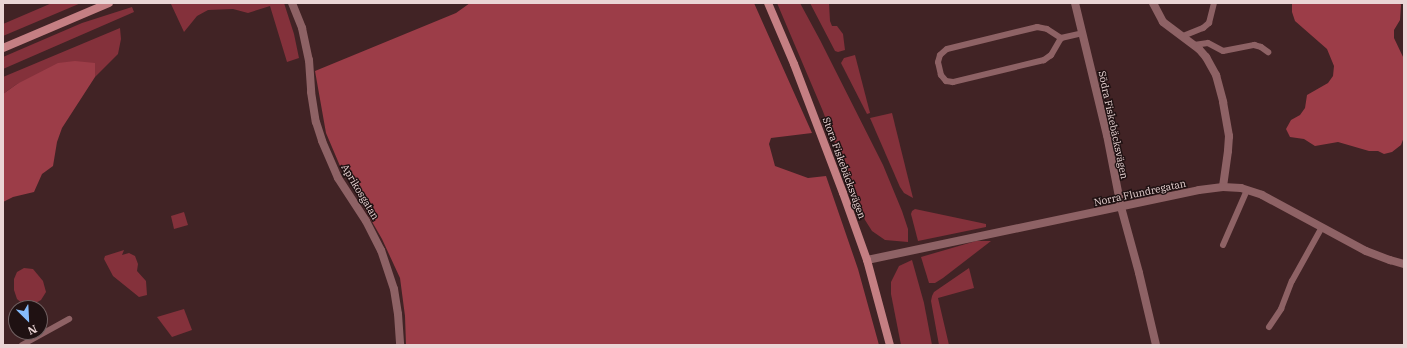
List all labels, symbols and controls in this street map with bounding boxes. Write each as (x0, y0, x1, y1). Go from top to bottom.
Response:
street label: Södra Fiskebäcksvägen (1096, 70, 1130, 180)
street label: Stora Fiskebäcksvägen (820, 115, 868, 221)
street label: Aprikosgatan (339, 162, 381, 222)
street label: Norra Flundregatan (1093, 177, 1187, 209)
north arrow (8, 300, 48, 340)
text: N (26, 322, 39, 338)

